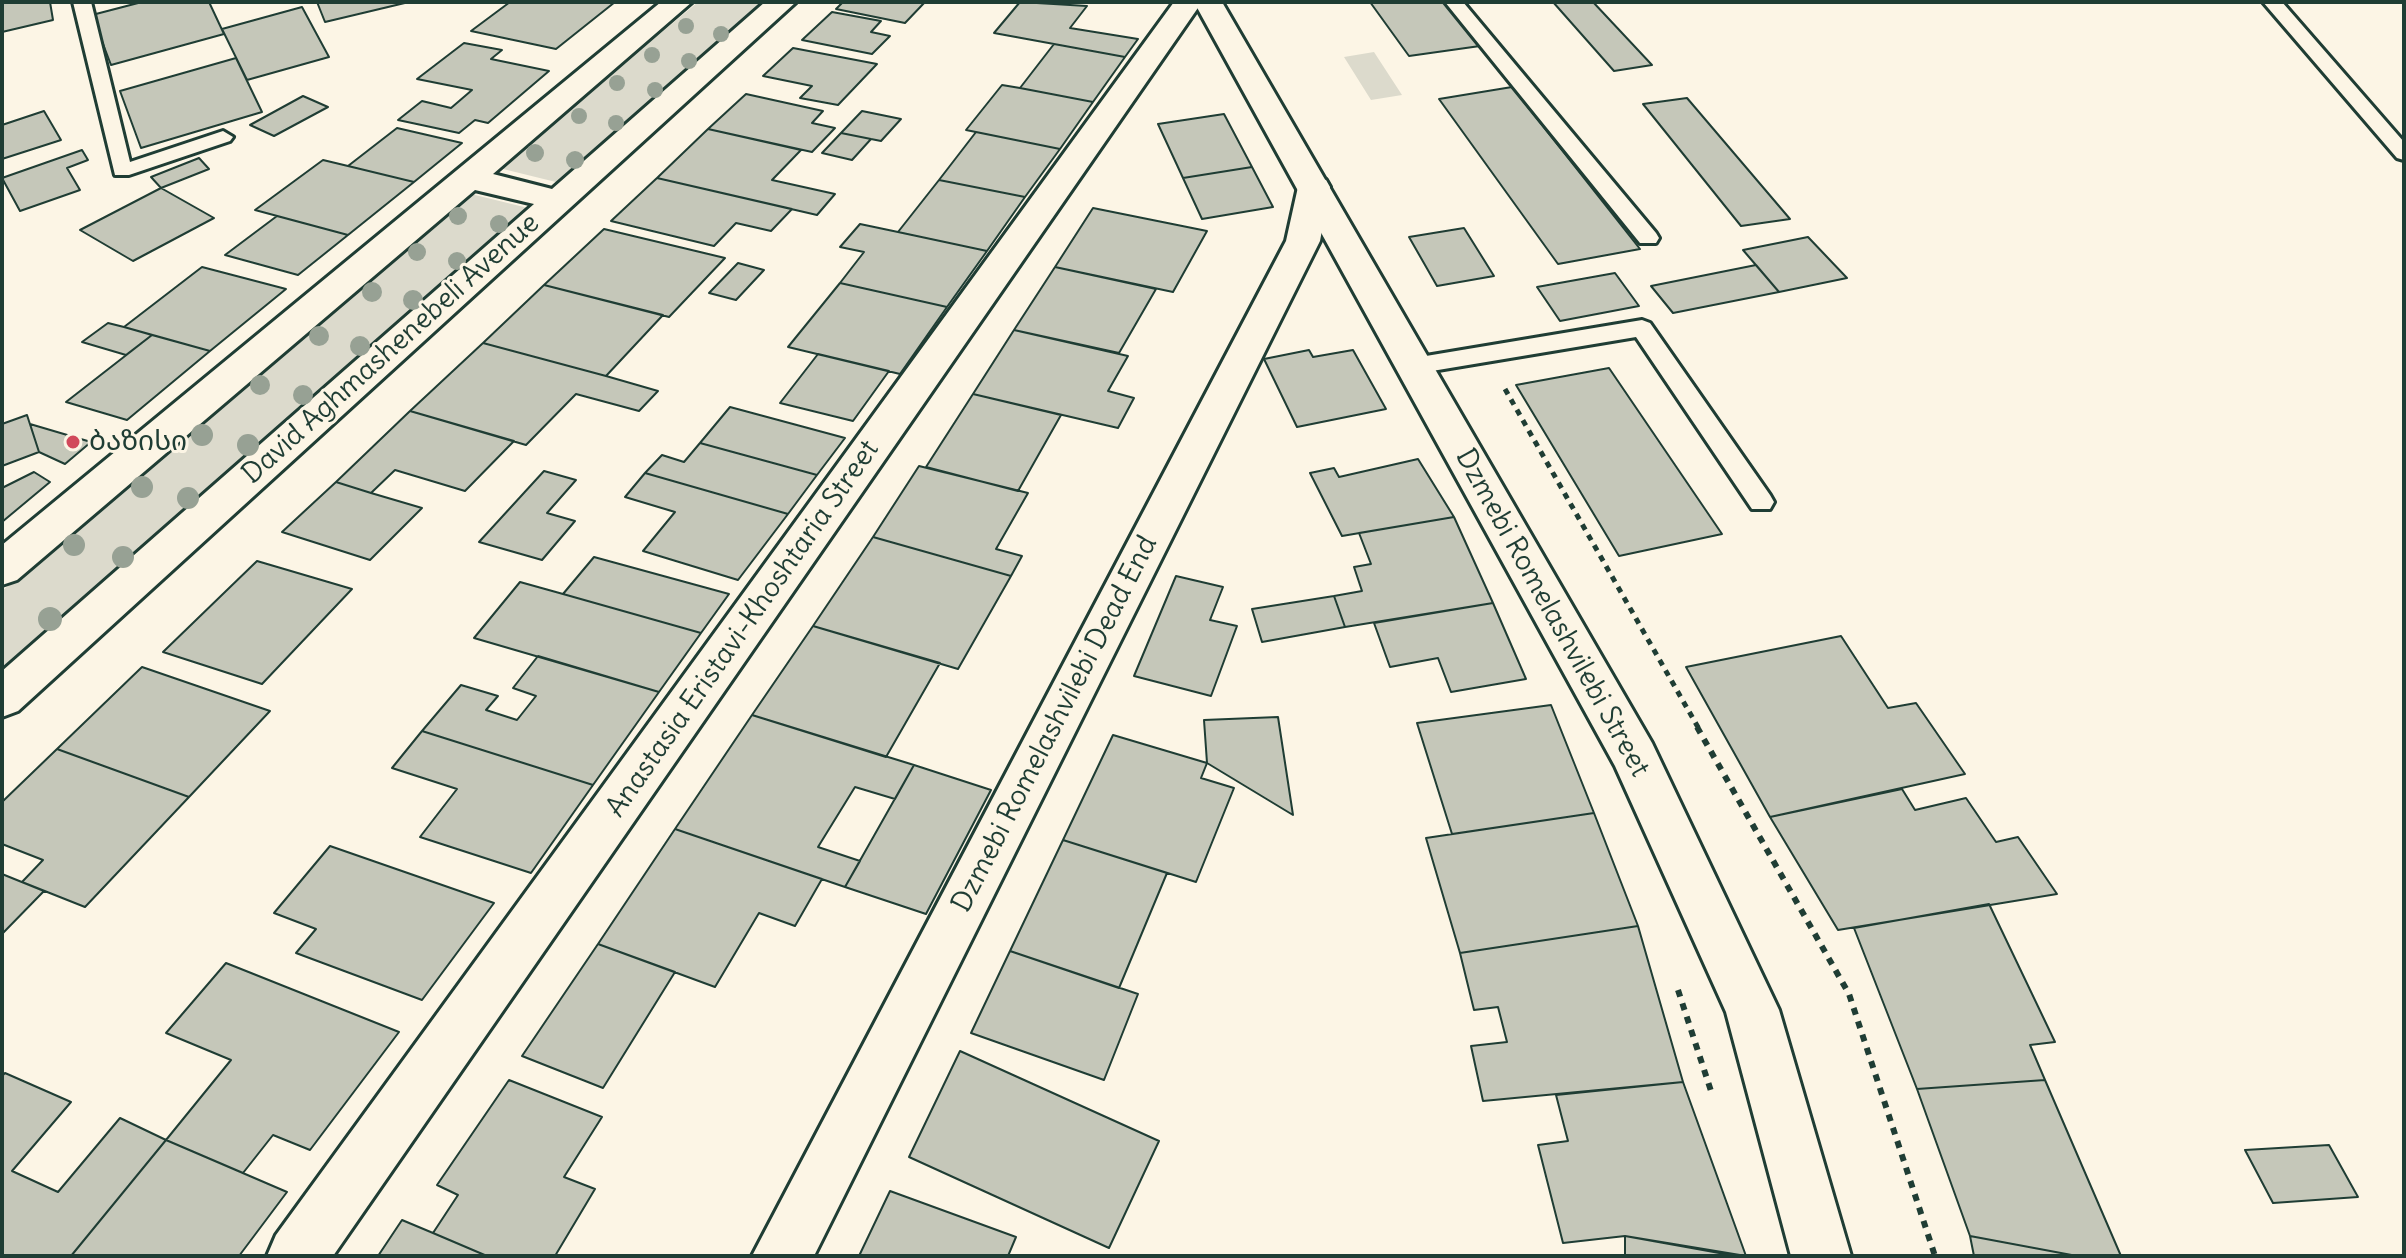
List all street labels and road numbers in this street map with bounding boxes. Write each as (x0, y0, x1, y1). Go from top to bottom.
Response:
street label: David Aghmashenebeli Avenue (236, 207, 546, 491)
street label: Anastasia Eristavi-Khoshtaria Street (600, 434, 886, 824)
street label: Dzmebi Romelashvilebi Street (1448, 443, 1656, 783)
street label: Dzmebi Romelashvilebi Dead End (945, 530, 1165, 918)

